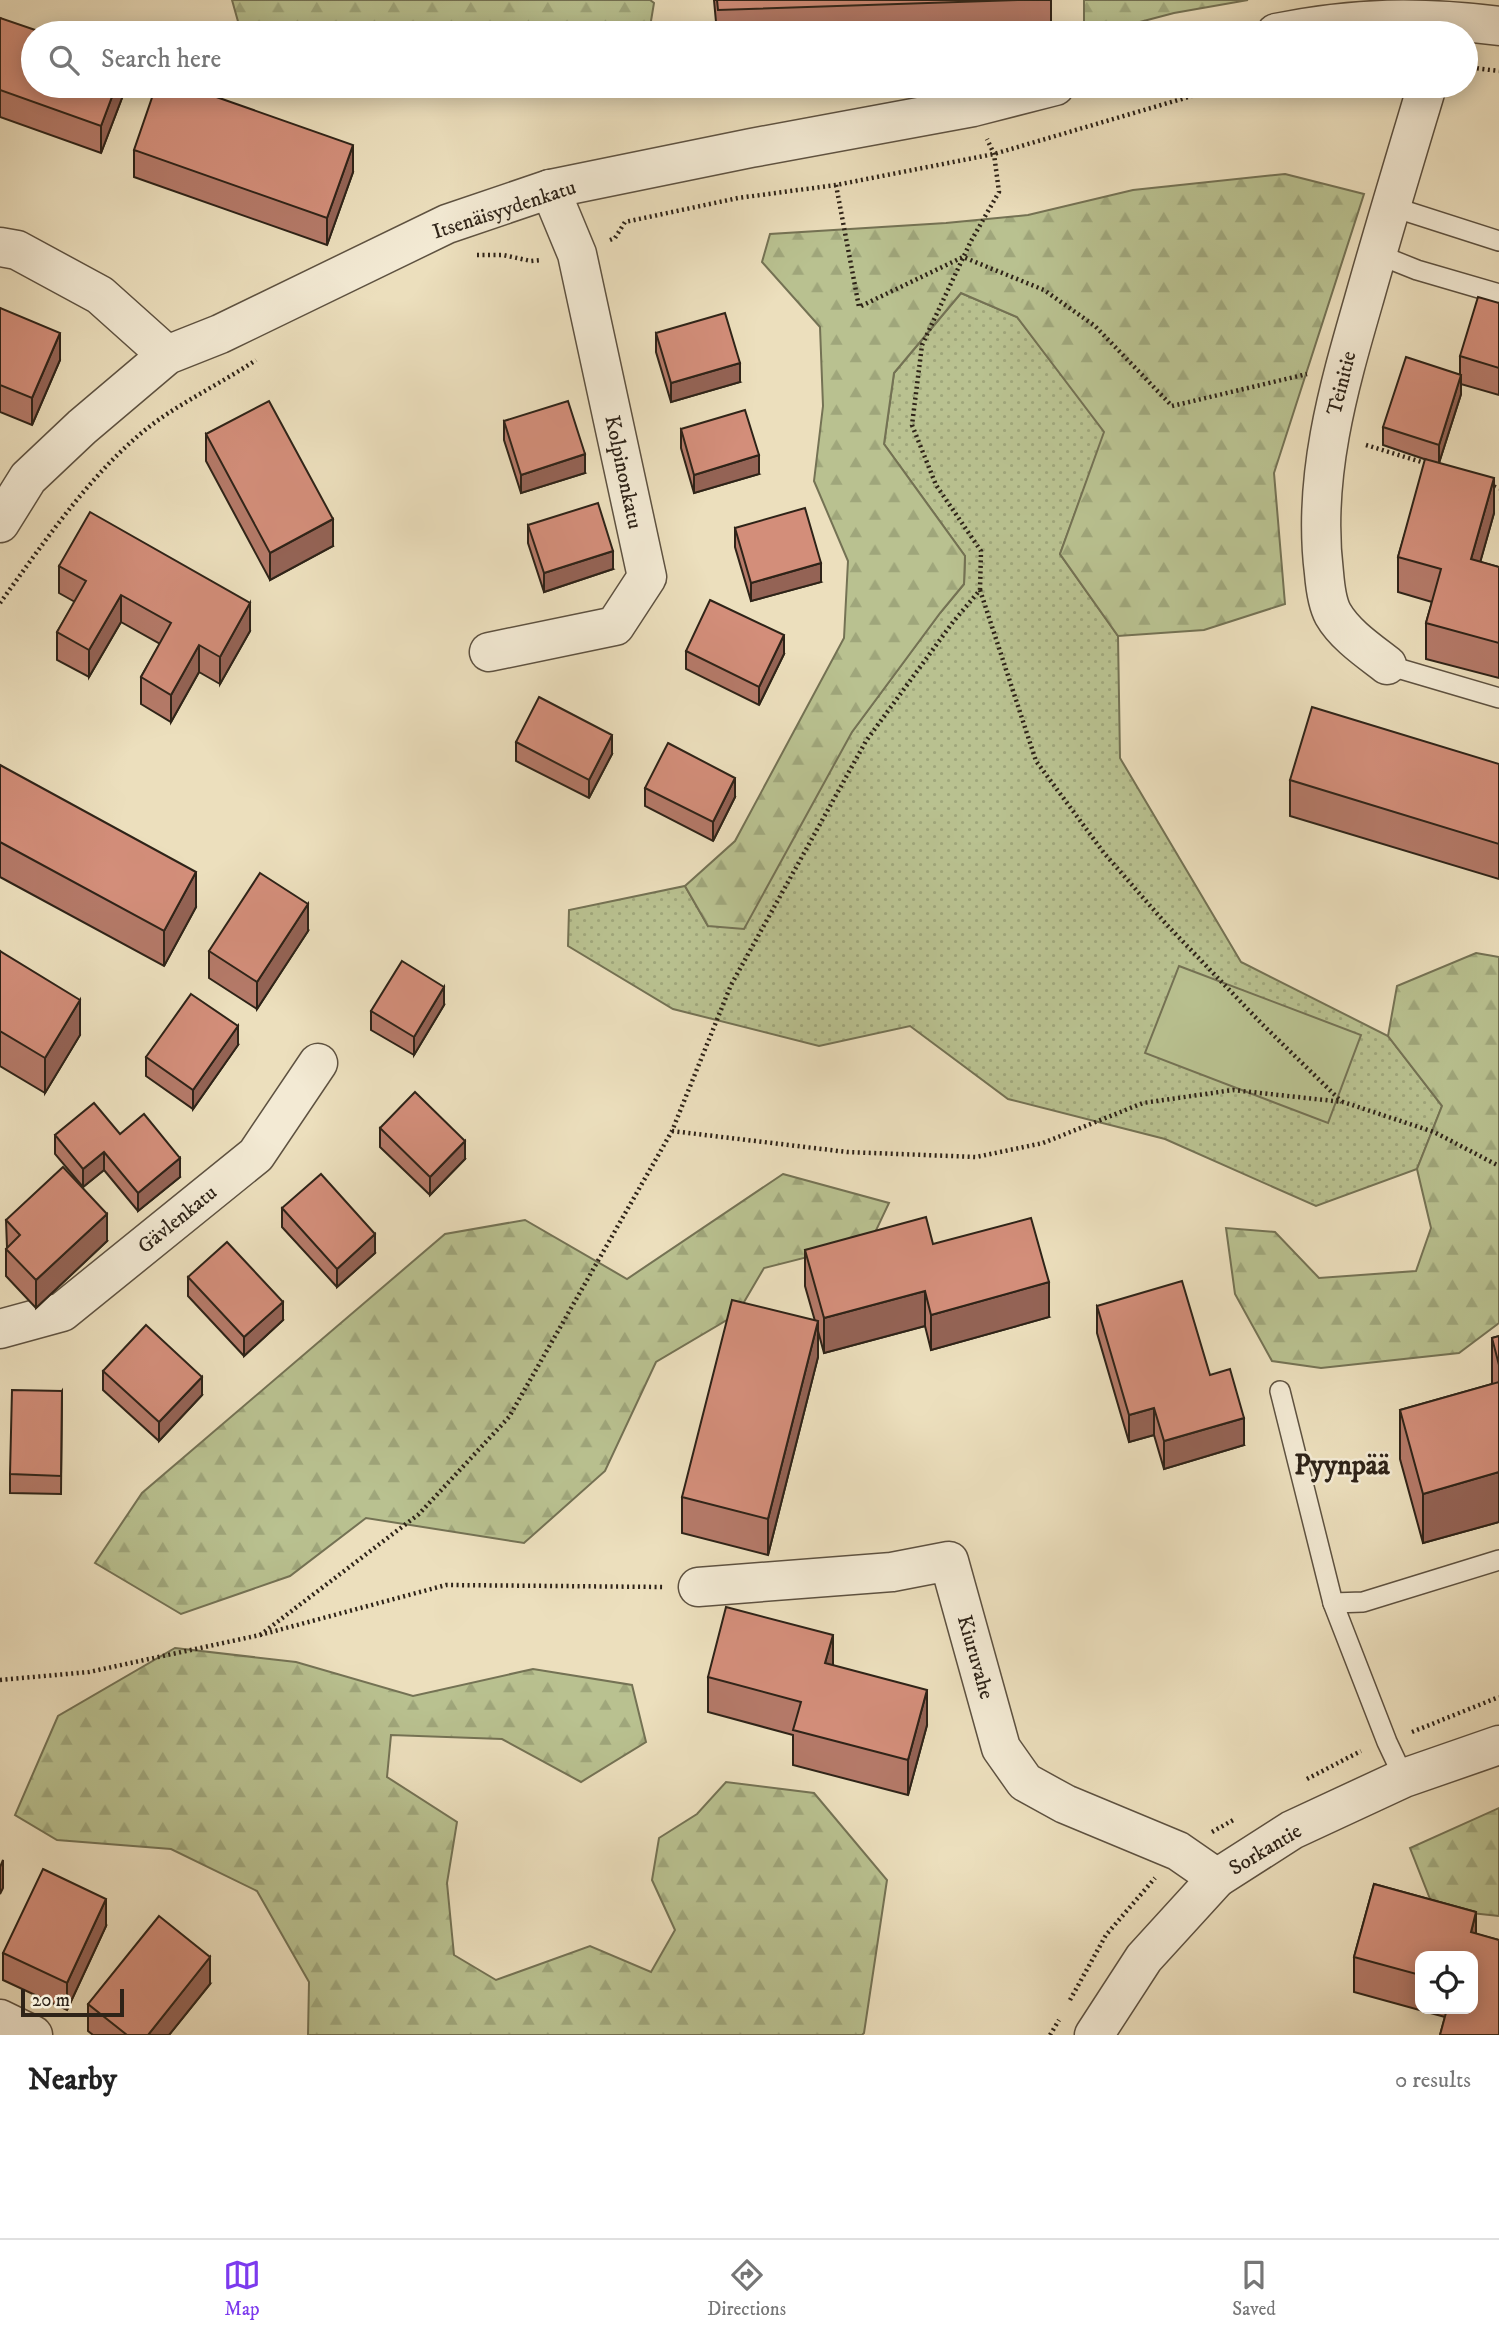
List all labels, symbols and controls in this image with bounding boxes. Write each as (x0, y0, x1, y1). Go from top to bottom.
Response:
search box (21, 21, 1478, 98)
icon: search (45, 41, 83, 79)
text: Search here (101, 43, 221, 76)
street label: Itsenäisyydenkatu (429, 175, 579, 245)
street label: Teinitie (1321, 348, 1363, 418)
street label: Kolpinonkatu (598, 413, 648, 531)
street label: Gävlenkatu (133, 1180, 223, 1260)
district label: Pyynpää (1294, 1448, 1391, 1483)
street label: Kiuruvahe (951, 1612, 999, 1702)
street label: Sorkantie (1225, 1818, 1307, 1882)
map controls (1415, 1951, 1478, 2014)
button: locate (1415, 1951, 1478, 2014)
scale bar (21, 1986, 124, 2018)
text: 20 m (32, 1989, 70, 2012)
text: Nearby (28, 2062, 117, 2099)
text: 0 results (1395, 2066, 1471, 2095)
tab: Map (223, 2256, 261, 2321)
tab: Directions (707, 2256, 786, 2321)
tab: Saved (1232, 2256, 1276, 2321)

